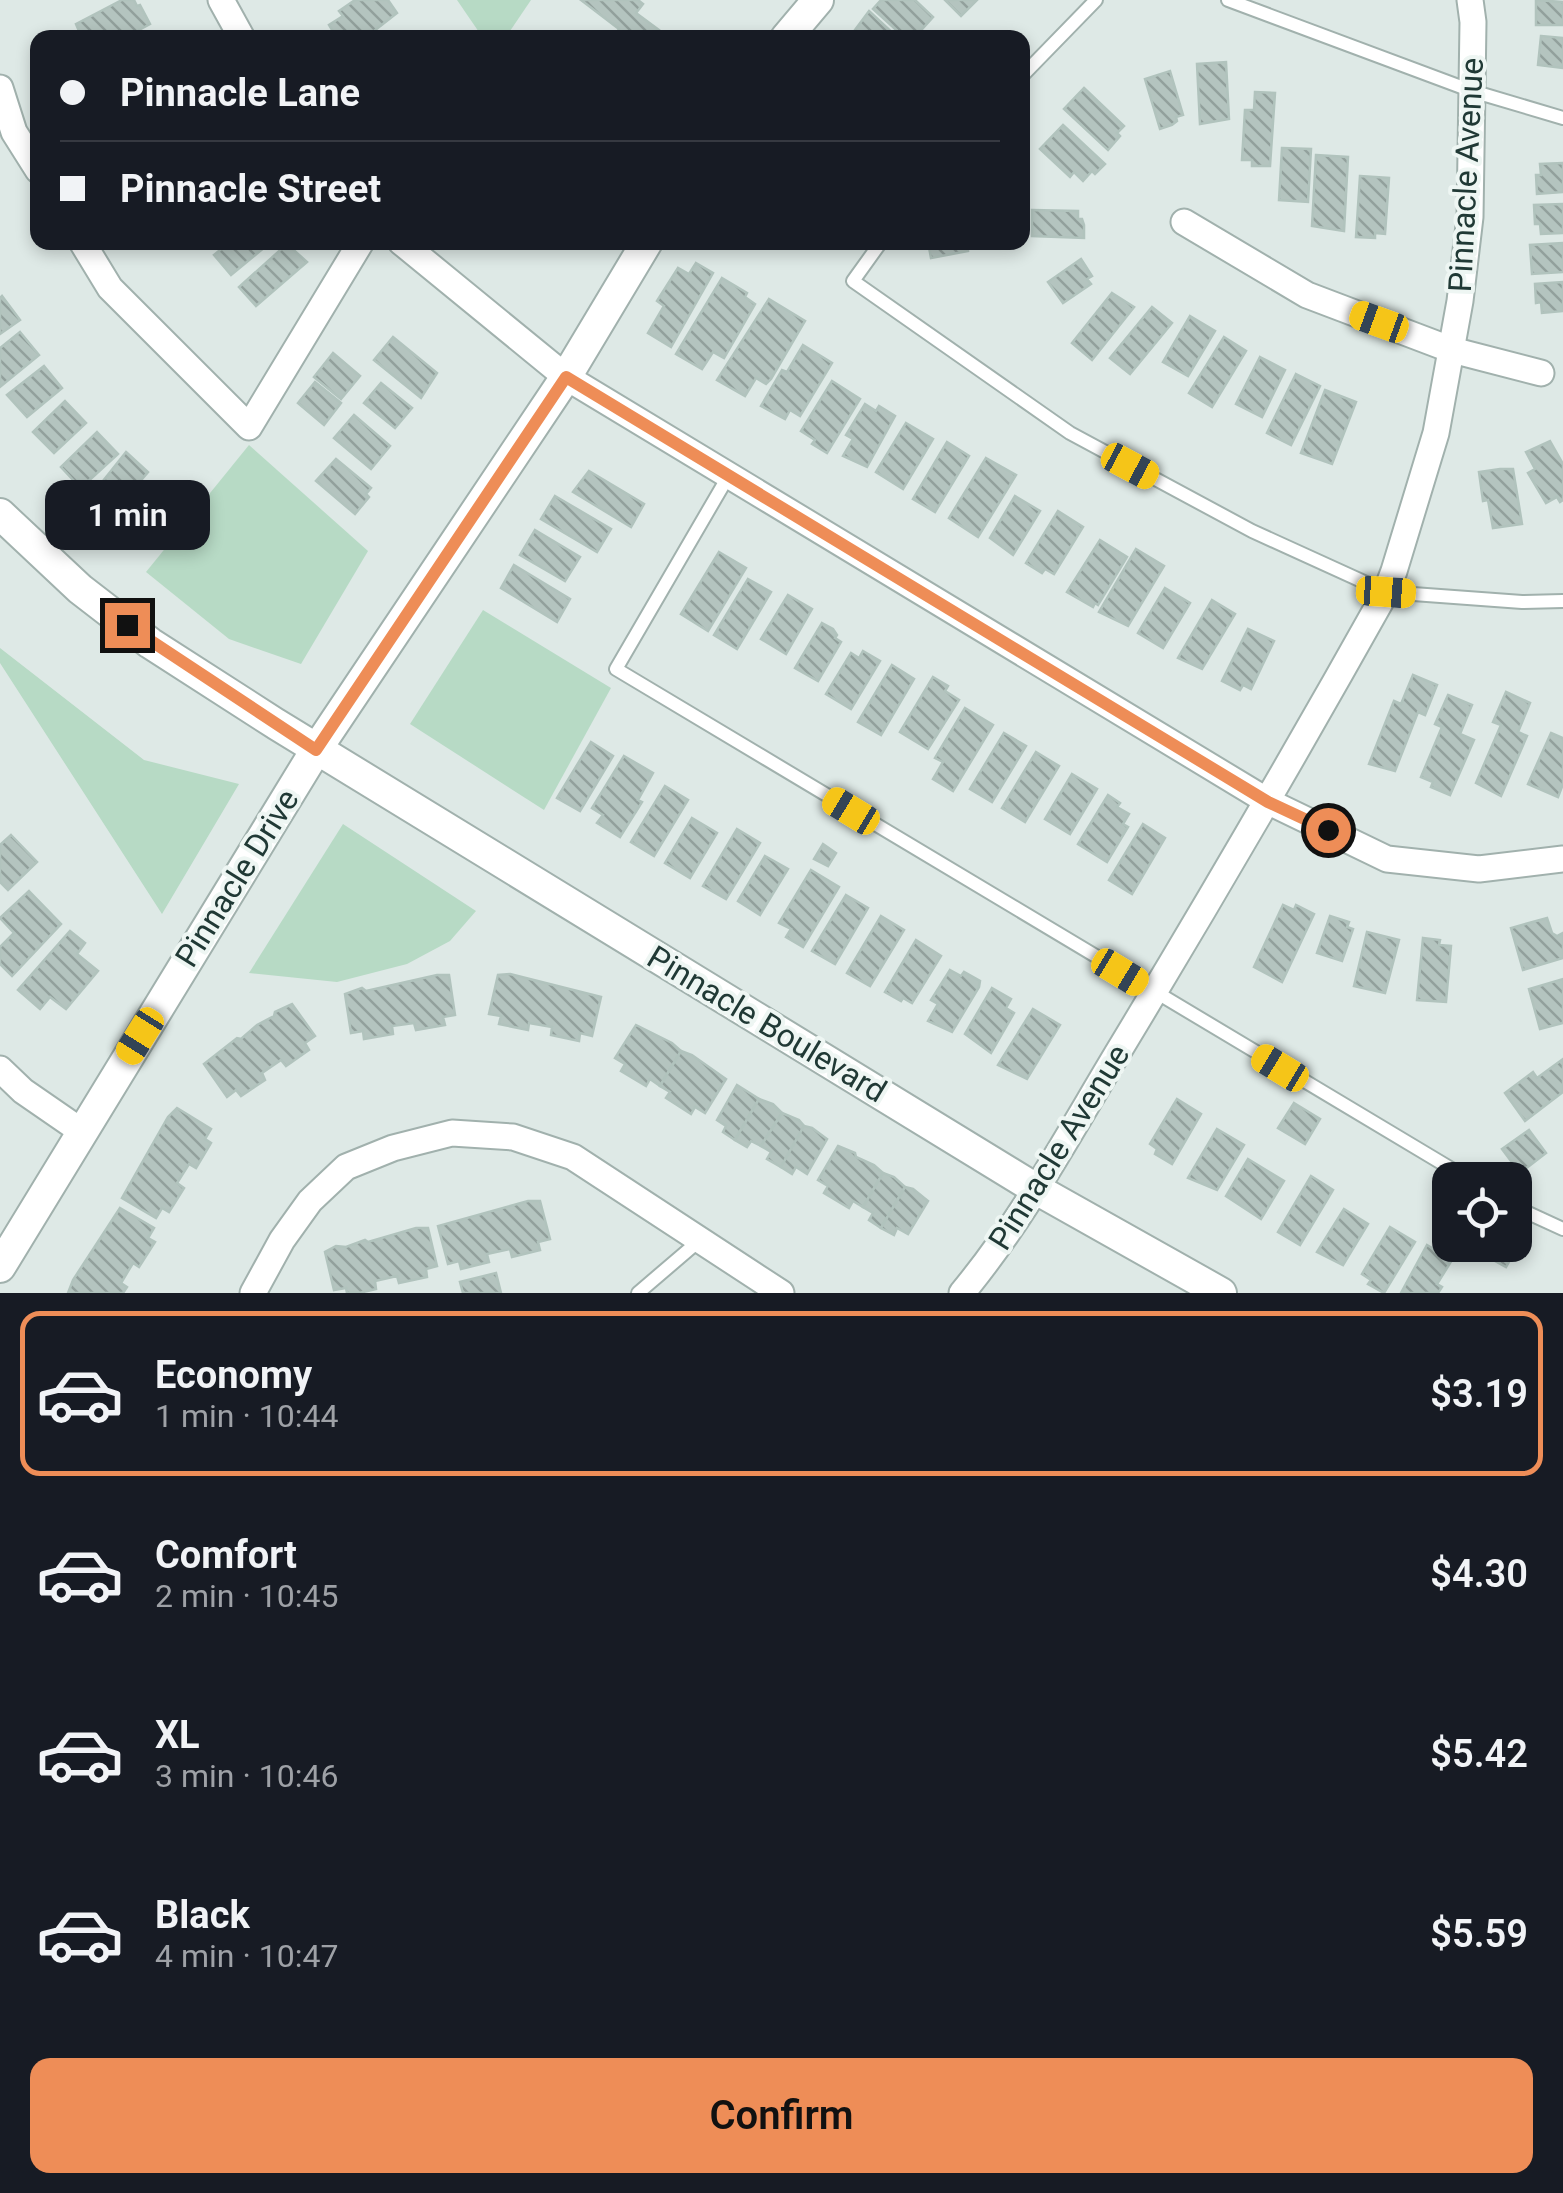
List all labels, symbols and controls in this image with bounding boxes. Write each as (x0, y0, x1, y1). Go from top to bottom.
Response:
street label: Pinnacle Avenue (1441, 57, 1491, 293)
text: Pinnacle Lane (120, 71, 360, 115)
text: Pinnacle Street (120, 167, 381, 211)
car (1346, 298, 1412, 346)
car (1096, 439, 1164, 493)
callout: 1 min (44, 480, 210, 550)
text: 1 min (87, 496, 168, 534)
car (1355, 575, 1417, 609)
route end (105, 603, 150, 648)
street label: Pinnacle Drive (167, 782, 307, 974)
car (818, 783, 884, 839)
route start (1306, 808, 1351, 853)
street label: Pinnacle Boulevard (641, 938, 893, 1110)
car (1087, 944, 1153, 1000)
car (111, 1003, 169, 1069)
street label: Pinnacle Avenue (981, 1037, 1137, 1257)
car (1247, 1040, 1313, 1096)
map controls (1432, 1162, 1532, 1262)
button: locate (1432, 1162, 1532, 1262)
icon: car (35, 1349, 125, 1439)
text: Economy (155, 1353, 312, 1397)
text: $3.19 (1430, 1372, 1528, 1416)
text: 1 min · 10:44 (155, 1397, 338, 1435)
icon: car (35, 1529, 125, 1619)
text: Comfort (155, 1533, 297, 1577)
text: $4.30 (1430, 1552, 1528, 1596)
text: 2 min · 10:45 (155, 1577, 338, 1615)
icon: car (35, 1709, 125, 1799)
text: XL (155, 1713, 200, 1757)
text: $5.42 (1430, 1732, 1528, 1776)
text: 3 min · 10:46 (155, 1757, 338, 1795)
icon: car (35, 1889, 125, 1979)
text: Black (155, 1893, 250, 1937)
text: $5.59 (1430, 1912, 1528, 1956)
text: 4 min · 10:47 (155, 1937, 338, 1975)
button: Confirm (30, 2058, 1533, 2173)

